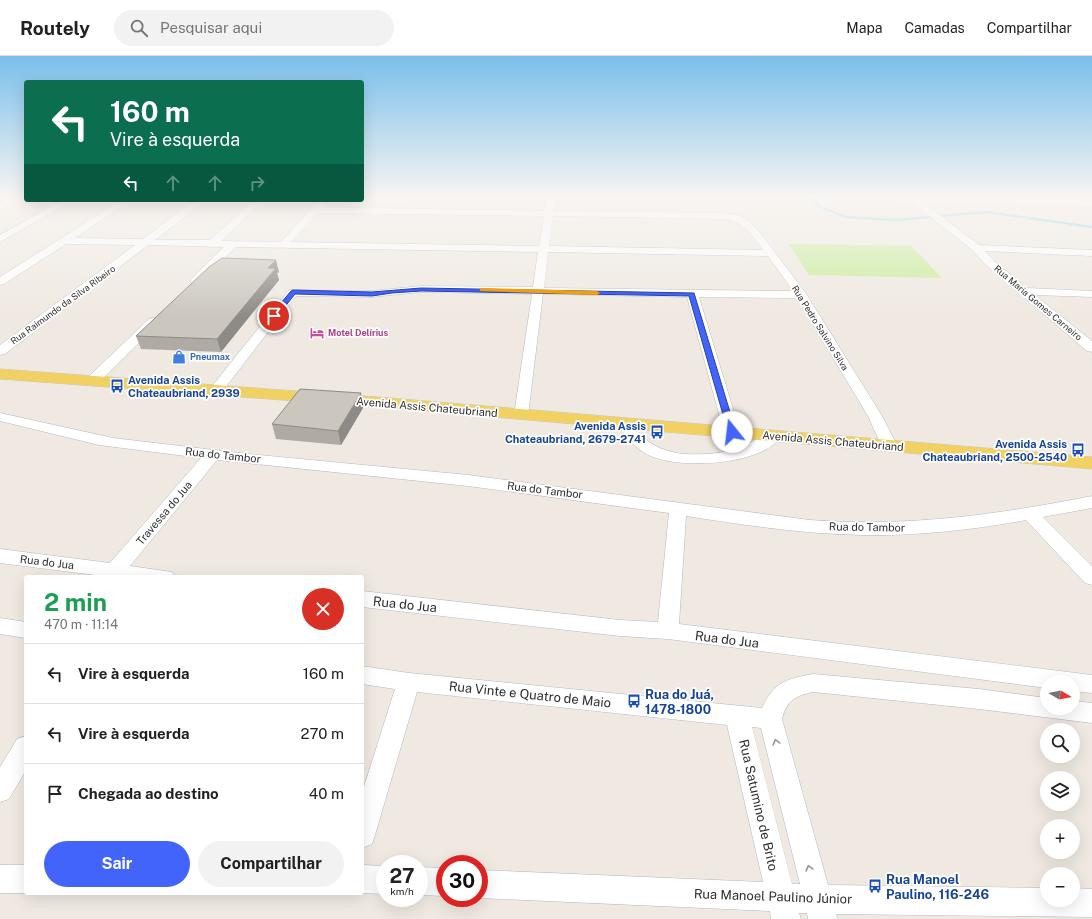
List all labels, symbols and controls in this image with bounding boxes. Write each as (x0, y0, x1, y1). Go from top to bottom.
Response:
search box (114, 10, 394, 46)
text: Routely (20, 17, 90, 39)
icon: search (128, 17, 150, 39)
text: Pesquisar aqui (160, 19, 262, 36)
text: Mapa (846, 20, 882, 36)
text: Camadas (904, 20, 965, 36)
text: Compartilhar (987, 20, 1072, 36)
text: 160 m (110, 95, 190, 128)
icon: left (44, 96, 96, 148)
text: Vire à esquerda (110, 129, 240, 150)
icon: left (120, 172, 142, 194)
icon: ahead (162, 172, 184, 194)
icon: ahead (204, 172, 226, 194)
icon: right (246, 172, 268, 194)
street label: Rua Raimundo da Silva Ribeiro (8, 263, 117, 346)
street label: Rua Maria Gomes Carneiro (992, 263, 1084, 343)
street label: Rua Pedro Salvino Silva (790, 283, 851, 372)
pin (257, 299, 291, 333)
icon: arrive (263, 305, 285, 327)
hotel icon: Motel Delírius (309, 325, 325, 341)
place label: Motel Delírius (328, 327, 388, 338)
shop icon: Pneumax (171, 349, 187, 365)
place label: Pneumax (190, 351, 231, 362)
place label: Avenida Assis Chateaubriand, 2939 (128, 374, 240, 399)
bus stop icon: Avenida Assis Chateaubriand, 2939 (109, 378, 125, 394)
street label: Avenida Assis Chateubriand (356, 395, 498, 419)
position arrow (711, 411, 753, 453)
place label: Avenida Assis Chateaubriand, 2679-2741 (505, 420, 646, 445)
bus stop icon: Avenida Assis Chateaubriand, 2679-2741 (649, 424, 665, 440)
street label: Avenida Assis Chateubriand (762, 429, 904, 453)
place label: Avenida Assis Chateaubriand, 2500-2540 (922, 438, 1067, 463)
bus stop icon: Avenida Assis Chateaubriand, 2500-2540 (1070, 442, 1086, 458)
street label: Rua do Tambor (184, 445, 262, 465)
street label: Travessa do Jua (134, 479, 194, 547)
street label: Rua do Tambor (506, 479, 584, 501)
street label: Rua do Tambor (829, 520, 905, 534)
street label: Rua do Jua (19, 553, 75, 571)
text: 2 min (44, 588, 107, 616)
button: close (302, 588, 344, 630)
street label: Rua do Jua (372, 594, 438, 615)
text: 470 m · 11:14 (44, 617, 118, 632)
street label: Rua do Jua (694, 628, 760, 651)
icon: left (44, 663, 66, 685)
text: Vire à esquerda (78, 665, 190, 682)
text: 160 m (303, 665, 344, 682)
north arrow (1040, 675, 1080, 715)
map controls (1040, 675, 1080, 907)
street label: Rua Vinte e Quatro de Maio (448, 679, 612, 710)
place label: Rua do Juá, 1478-1800 (645, 687, 714, 717)
bus stop icon: Rua do Juá, 1478-1800 (626, 693, 642, 709)
icon: left (44, 723, 66, 745)
button: search (1040, 723, 1080, 763)
text: Vire à esquerda (78, 725, 190, 742)
text: 270 m (301, 725, 344, 742)
street label: Rua Satumino de Brito (736, 738, 781, 872)
one-way arrow (772, 739, 781, 746)
button: layers (1040, 771, 1080, 811)
icon: arrive (44, 783, 66, 805)
text: Chegada ao destino (78, 785, 219, 802)
text: 40 m (309, 785, 344, 802)
button: + (1040, 819, 1080, 859)
button: Sair (44, 841, 190, 887)
button: Compartilhar (198, 841, 344, 887)
speed limit sign: 30 (436, 855, 488, 907)
text: 27 (389, 864, 415, 888)
one-way arrow (805, 865, 814, 872)
button: − (1040, 867, 1080, 907)
place label: Rua Manoel Paulino, 116-246 (886, 872, 989, 902)
bus stop icon: Rua Manoel Paulino, 116-246 (867, 878, 883, 894)
text: km/h (390, 885, 414, 897)
street label: Rua Manoel Paulino Júnior (694, 886, 852, 907)

